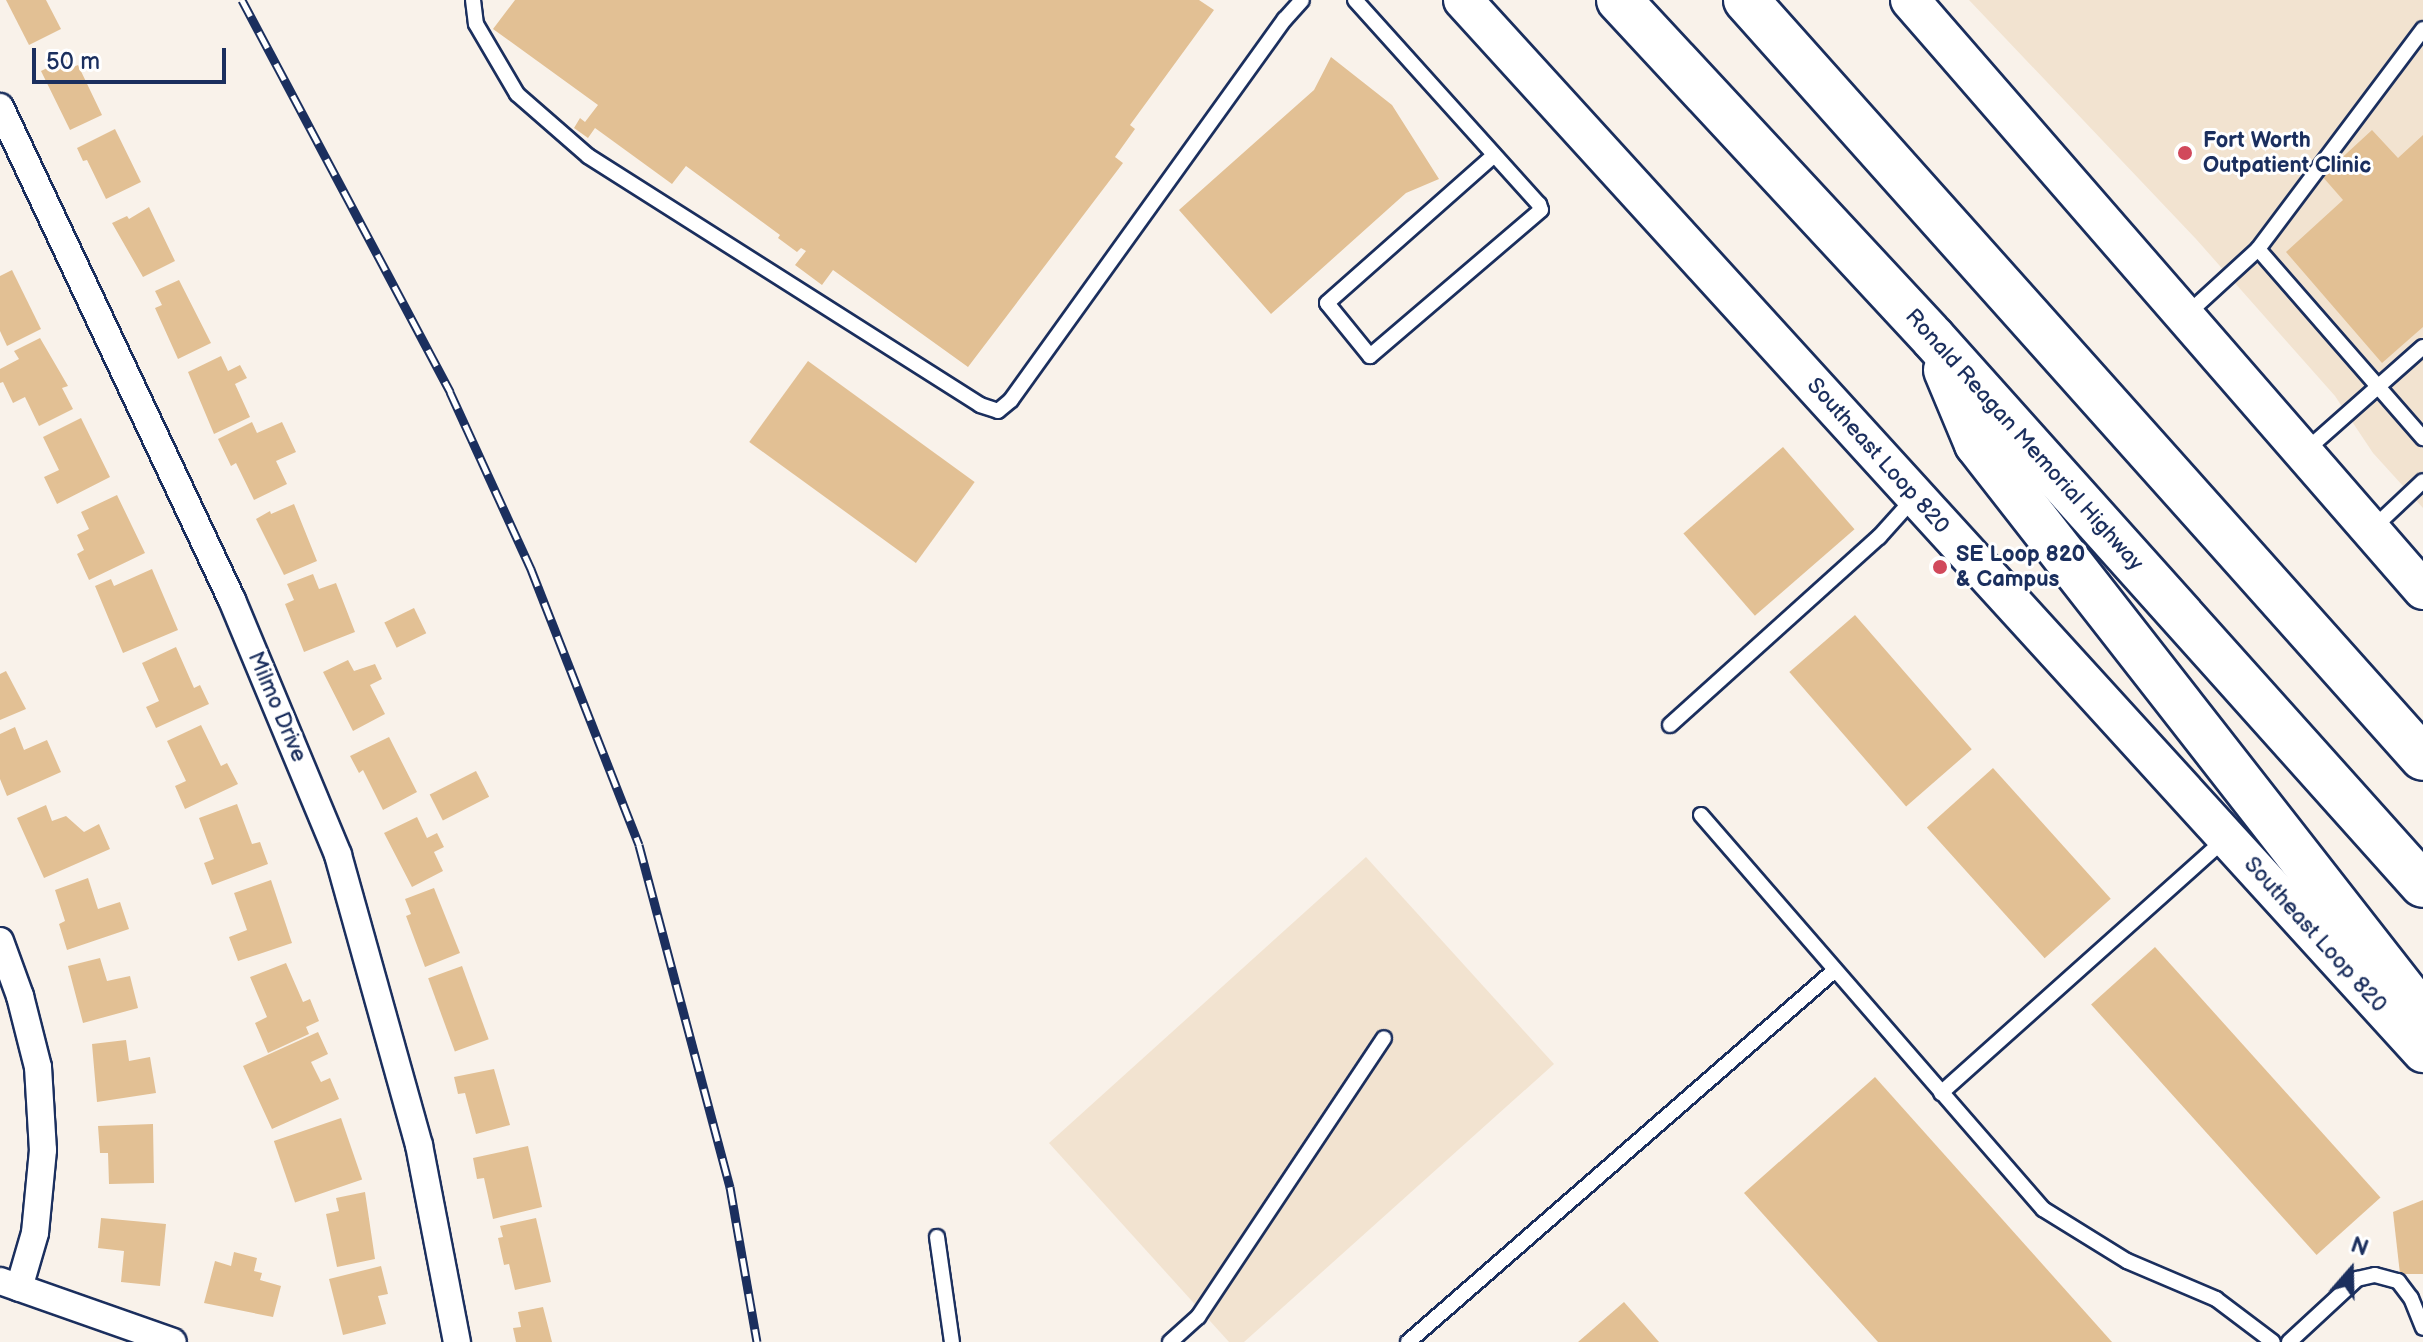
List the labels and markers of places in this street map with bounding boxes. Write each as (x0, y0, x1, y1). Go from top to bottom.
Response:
place label: Fort Worth Outpatient Clinic (2203, 127, 2371, 178)
marker: Fort Worth Outpatient Clinic (2174, 142, 2196, 164)
place label: SE Loop 820 & Campus (1956, 541, 2085, 592)
marker: SE Loop 820 & Campus (1931, 558, 1949, 576)

